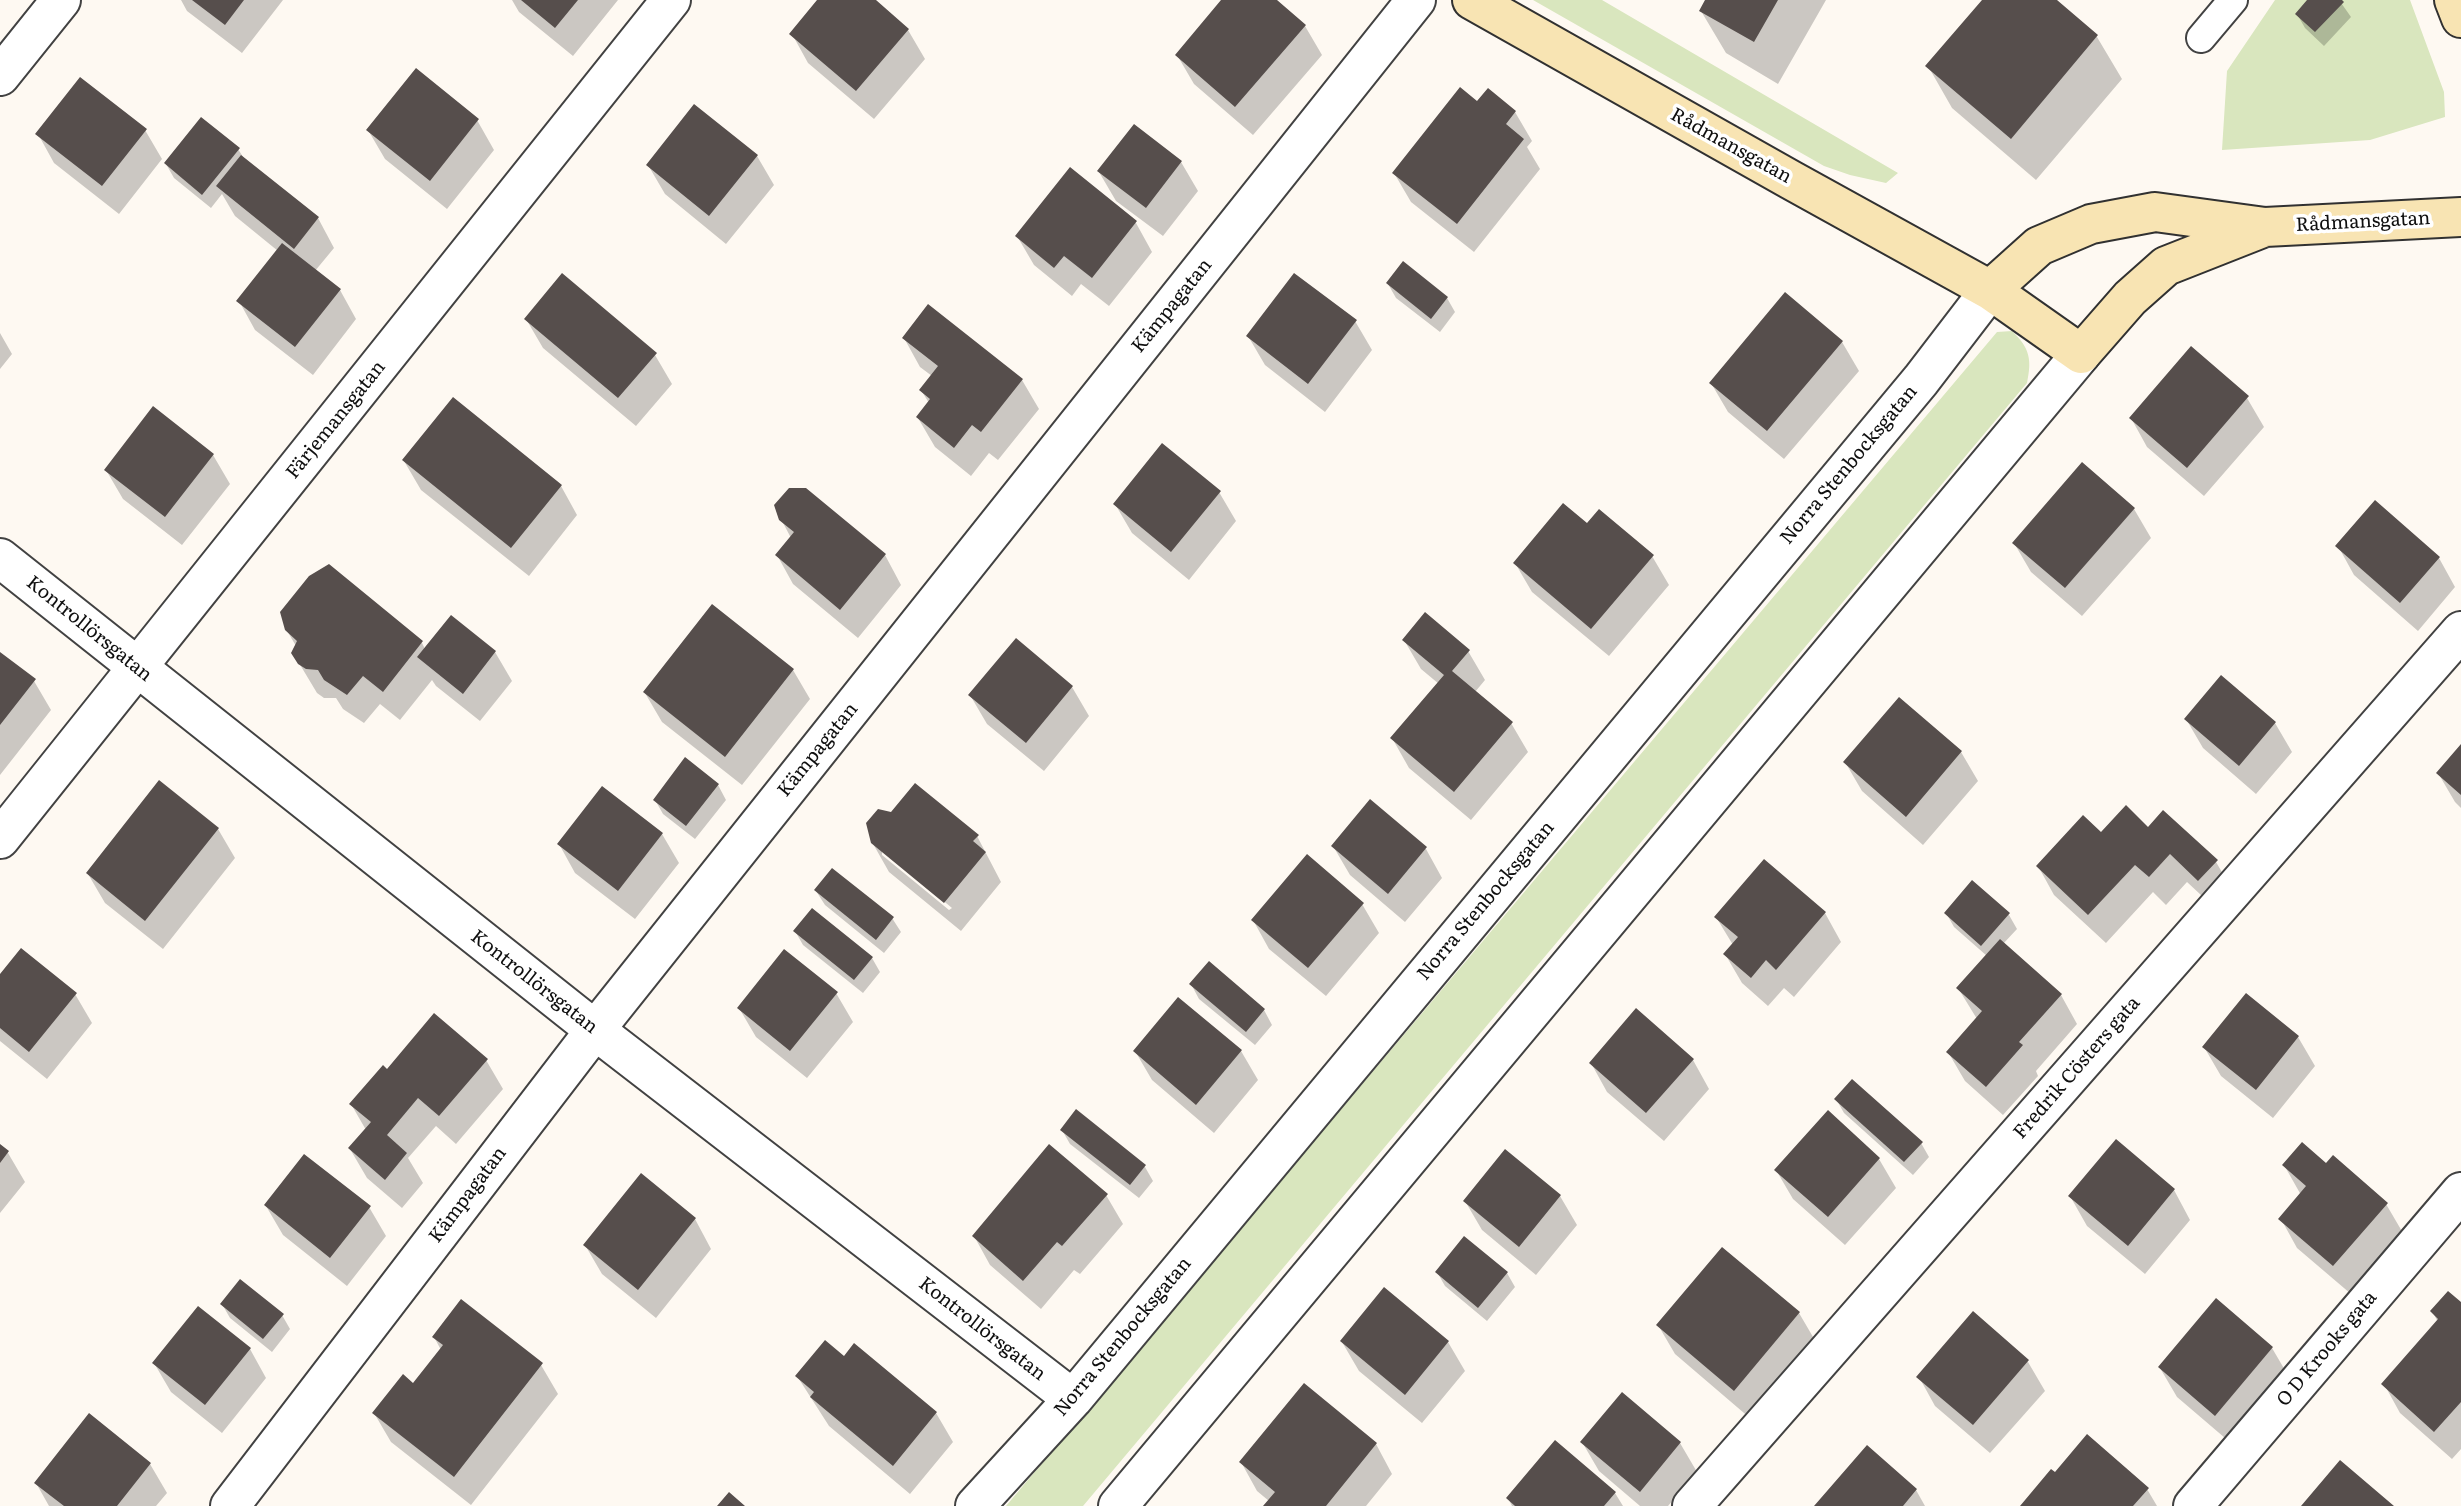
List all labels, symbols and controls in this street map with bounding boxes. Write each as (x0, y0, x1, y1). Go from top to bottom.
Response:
street label: Rådmansgatan (1667, 103, 1795, 189)
street label: Rådmansgatan (2295, 207, 2431, 237)
street label: Kämpagatan (1127, 254, 1217, 358)
street label: Färjemansgatan (281, 356, 391, 484)
street label: Norra Stenbocksgatan (1776, 381, 1922, 549)
street label: Kontrollörsgatan (22, 571, 156, 687)
street label: Kämpagatan (773, 698, 863, 802)
street label: Norra Stenbocksgatan (1413, 817, 1559, 985)
street label: Kontrollörsgatan (466, 925, 602, 1039)
street label: Fredrik Cösters gata (2009, 992, 2145, 1144)
street label: Kämpagatan (424, 1142, 512, 1248)
street label: Norra Stenbocksgatan (1050, 1253, 1196, 1421)
street label: Kontrollörsgatan (914, 1272, 1050, 1386)
street label: O D Krooks gata (2272, 1287, 2382, 1411)

